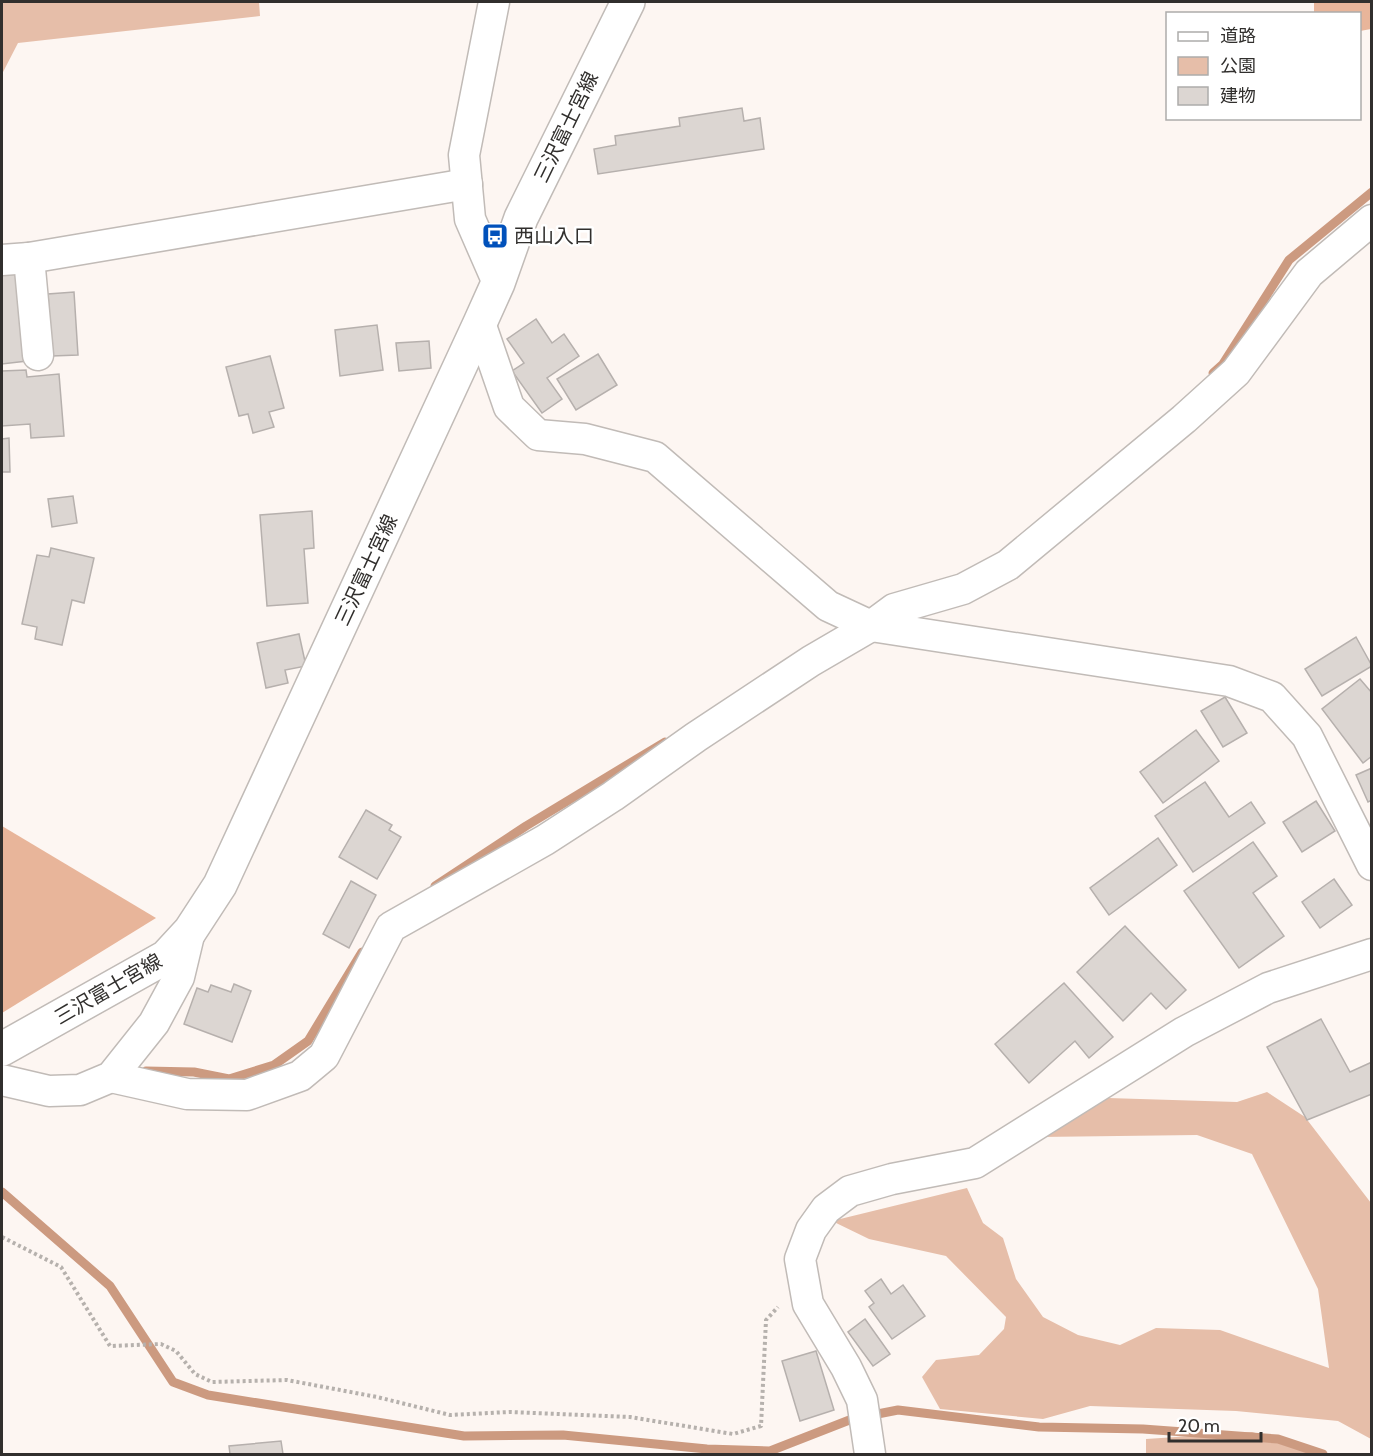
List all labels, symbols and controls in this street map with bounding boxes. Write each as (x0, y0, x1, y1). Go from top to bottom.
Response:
legend (1166, 12, 1361, 120)
text: 道路 (1220, 25, 1256, 47)
text: 公園 (1220, 55, 1256, 77)
street label: 三沢富士宮線 (529, 68, 603, 186)
text: 建物 (1220, 85, 1256, 107)
bus stop icon: 西山入口 (480, 221, 510, 251)
place label: 西山入口 (514, 224, 594, 248)
street label: 三沢富士宮線 (330, 511, 402, 629)
street label: 三沢富士宮線 (50, 949, 166, 1029)
scale bar (1169, 1405, 1260, 1443)
text: 20 m (1178, 1415, 1220, 1437)

